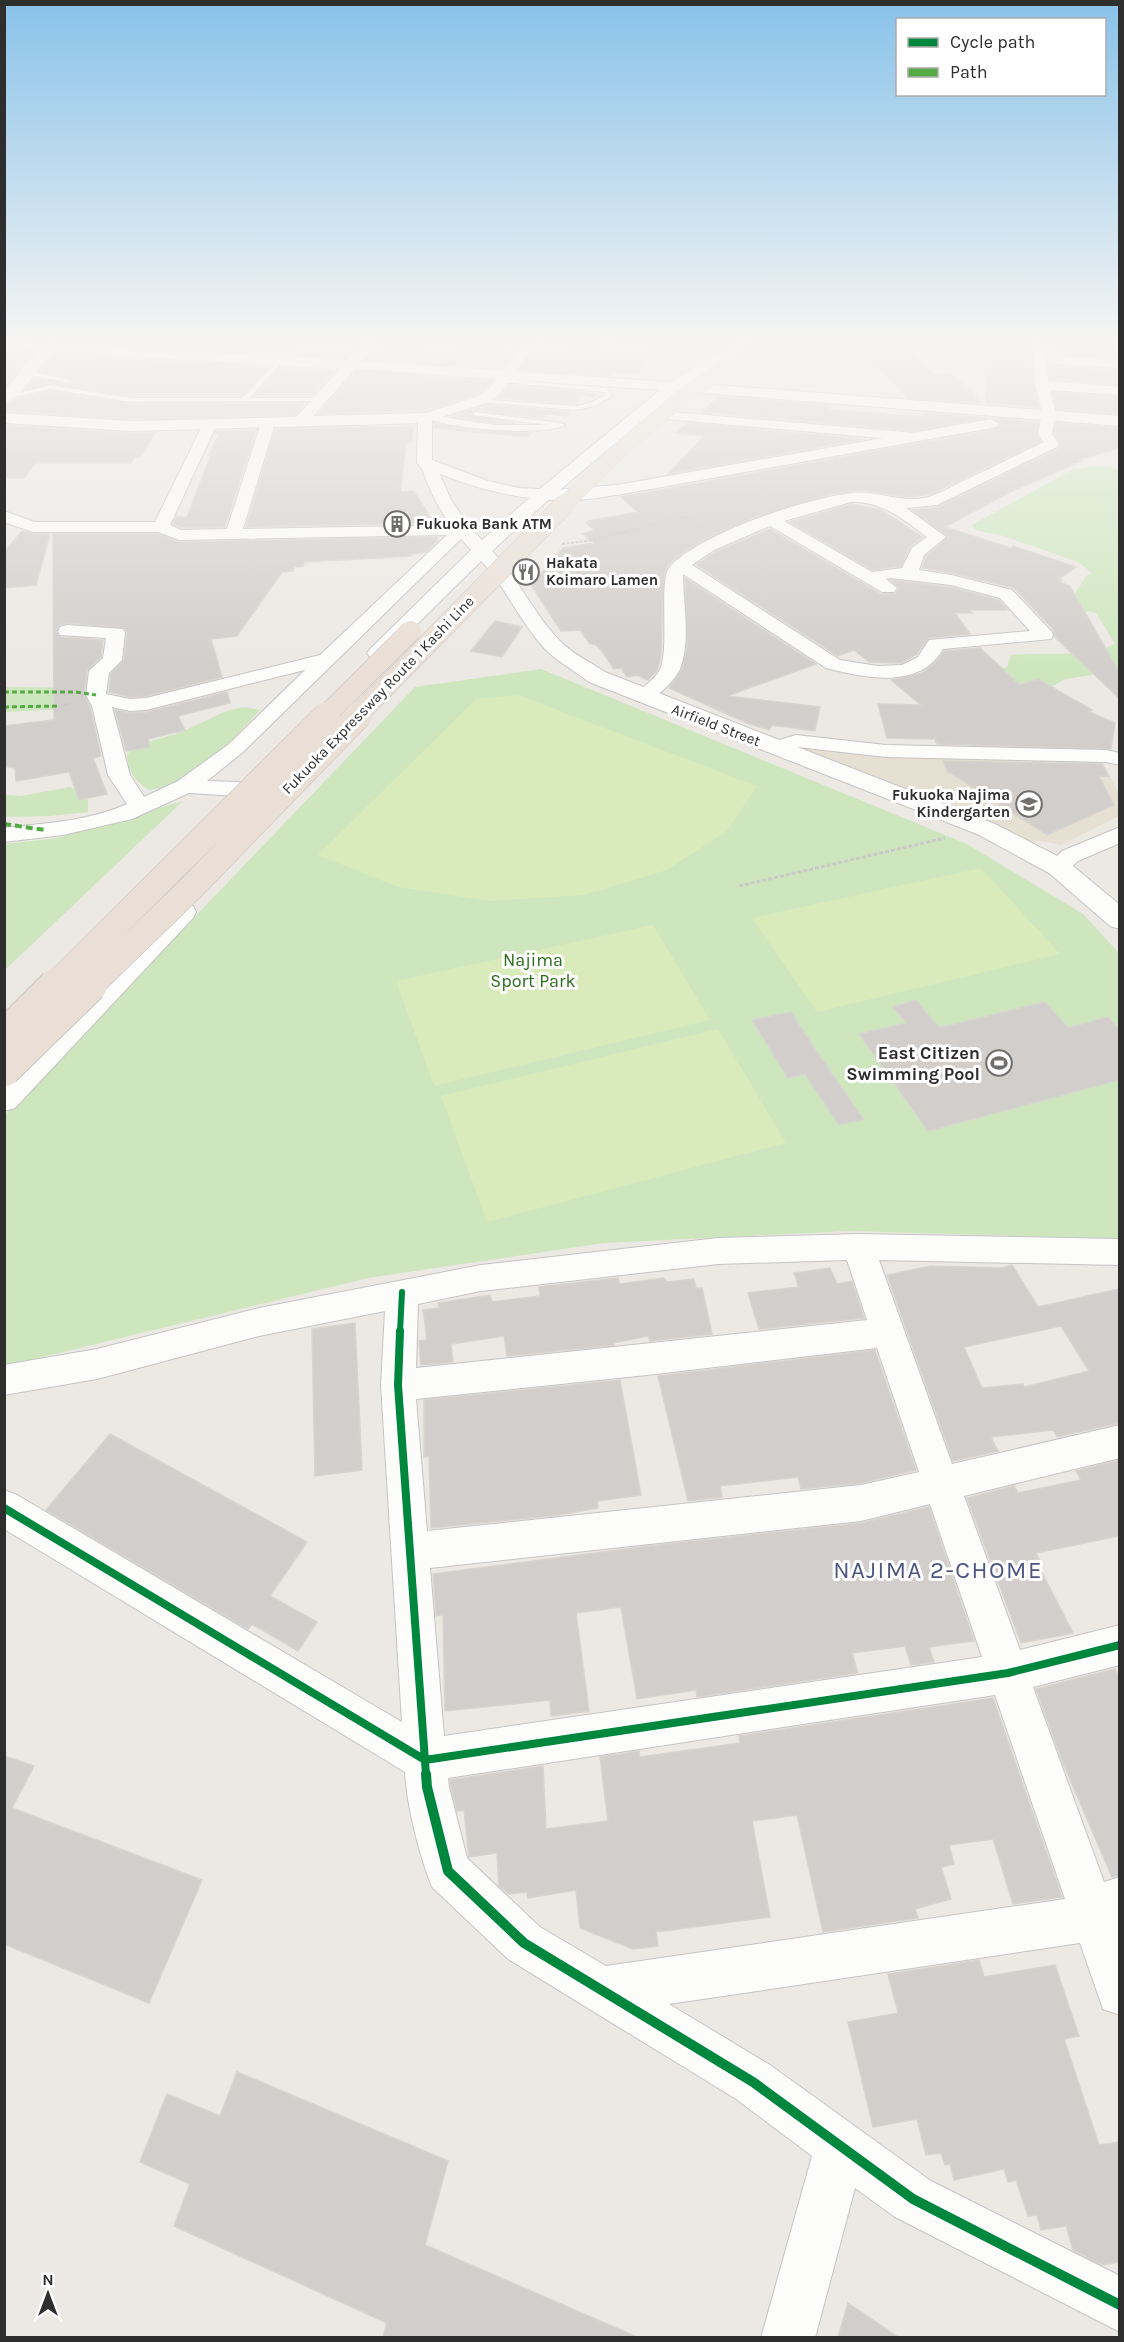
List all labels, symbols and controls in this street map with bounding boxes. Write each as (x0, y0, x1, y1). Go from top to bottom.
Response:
legend (896, 18, 1106, 96)
text: Cycle path (950, 31, 1035, 53)
text: Path (950, 61, 988, 83)
building icon: Fukuoka Bank ATM (382, 509, 412, 539)
place label: Fukuoka Bank ATM (416, 515, 552, 533)
place label: Hakata Koimaro Lamen (546, 554, 658, 589)
restaurant icon: Hakata Koimaro Lamen (511, 557, 541, 587)
street label: Fukuoka Expressway Route 1 Kashi Line (278, 592, 478, 798)
street label: Airfield Street (669, 700, 763, 750)
place label: Fukuoka Najima Kindergarten (892, 786, 1010, 821)
school or university icon: Fukuoka Najima Kindergarten (1014, 789, 1044, 819)
park label: Najima Sport Park (490, 949, 576, 992)
place label: East Citizen Swimming Pool (846, 1042, 980, 1085)
sports icon: East Citizen Swimming Pool (984, 1048, 1014, 1078)
district label: NAJIMA 2-CHOME (833, 1556, 1043, 1584)
north arrow (18, 2264, 78, 2324)
text: N (42, 2270, 54, 2289)

